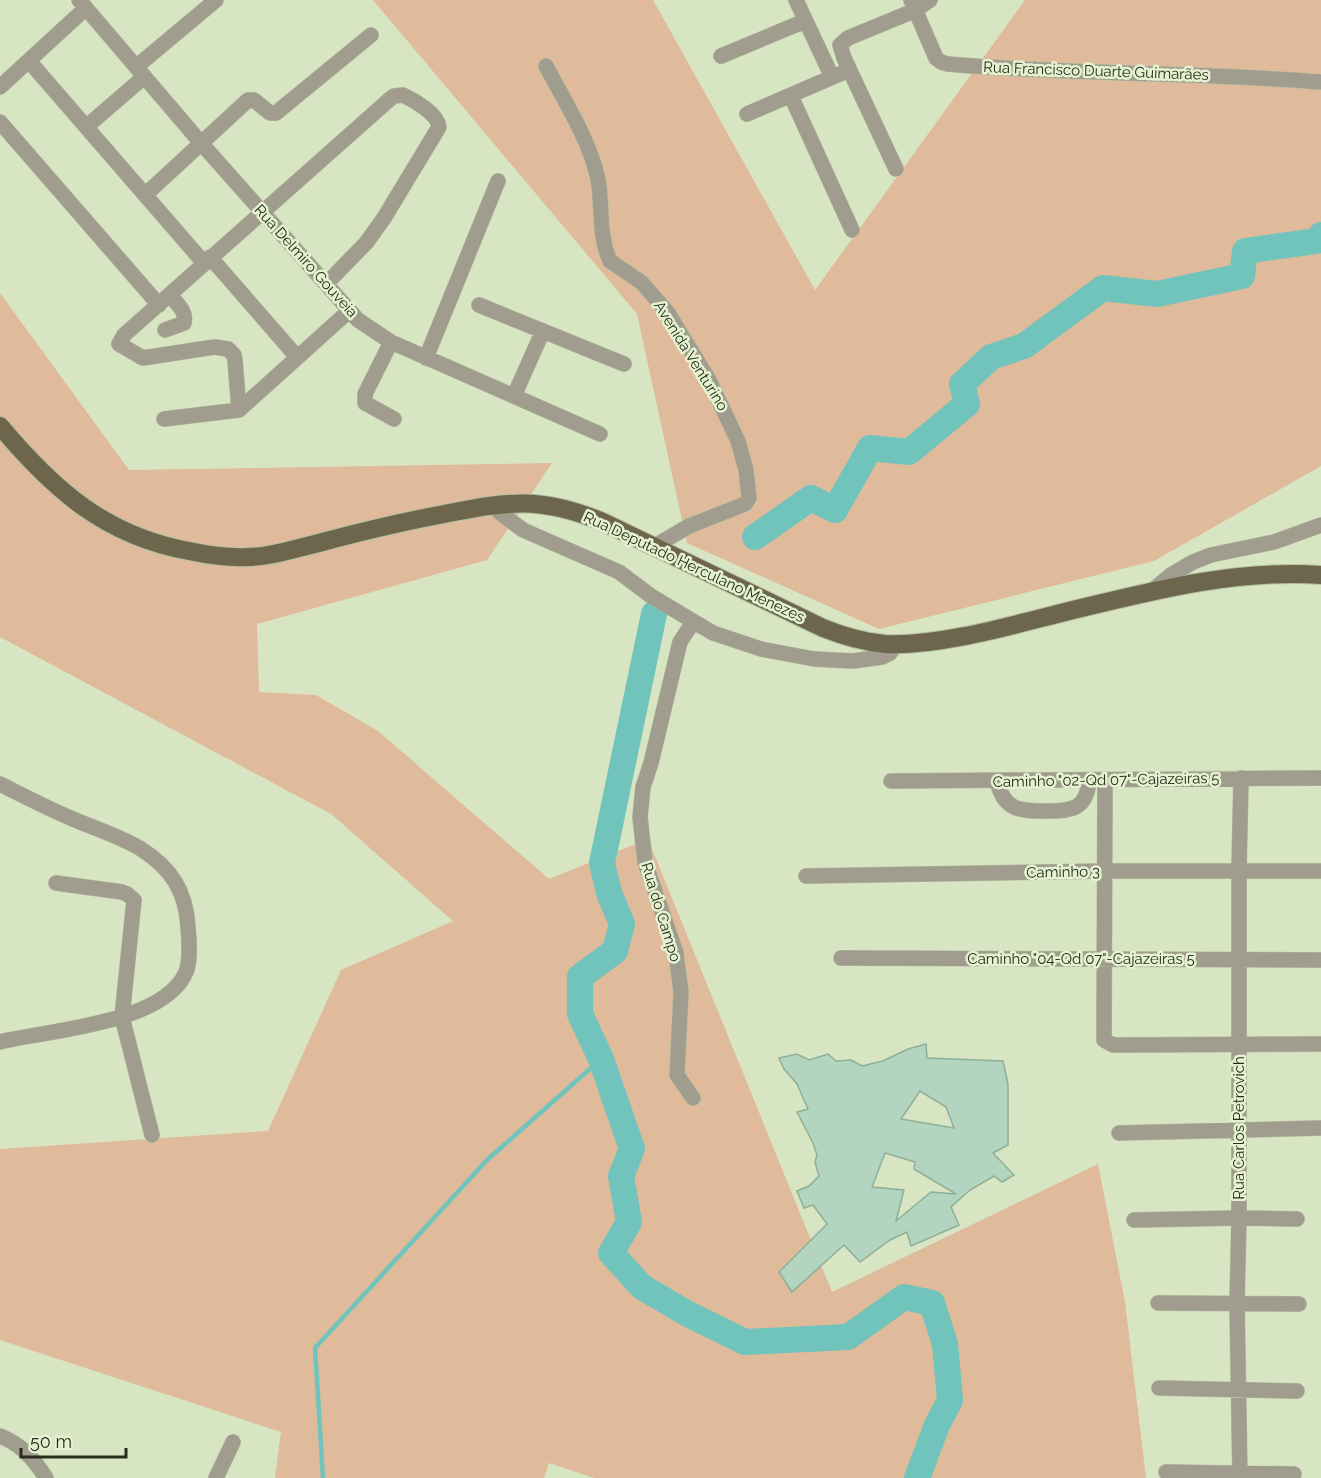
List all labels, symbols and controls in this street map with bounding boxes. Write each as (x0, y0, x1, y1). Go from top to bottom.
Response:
street label: Rua Francisco Duarte Guimarães (983, 58, 1209, 84)
street label: Rua Delmiro Gouveia (251, 201, 361, 321)
street label: Avenida Venturino (650, 298, 732, 414)
street label: Rua Deputado Herculano Menezes (581, 508, 807, 626)
street label: Caminho "02-Qd 07"-Cajazeiras 5 (992, 769, 1220, 791)
street label: Rua do Campo (637, 860, 685, 964)
street label: Caminho 3 (1026, 862, 1100, 882)
street label: Caminho "04-Qd 07"-Cajazeiras 5 (967, 950, 1195, 968)
street label: Rua Carlos Petrovich (1230, 1056, 1248, 1200)
scale bar (21, 1421, 126, 1459)
text: 50 m (30, 1431, 72, 1452)

